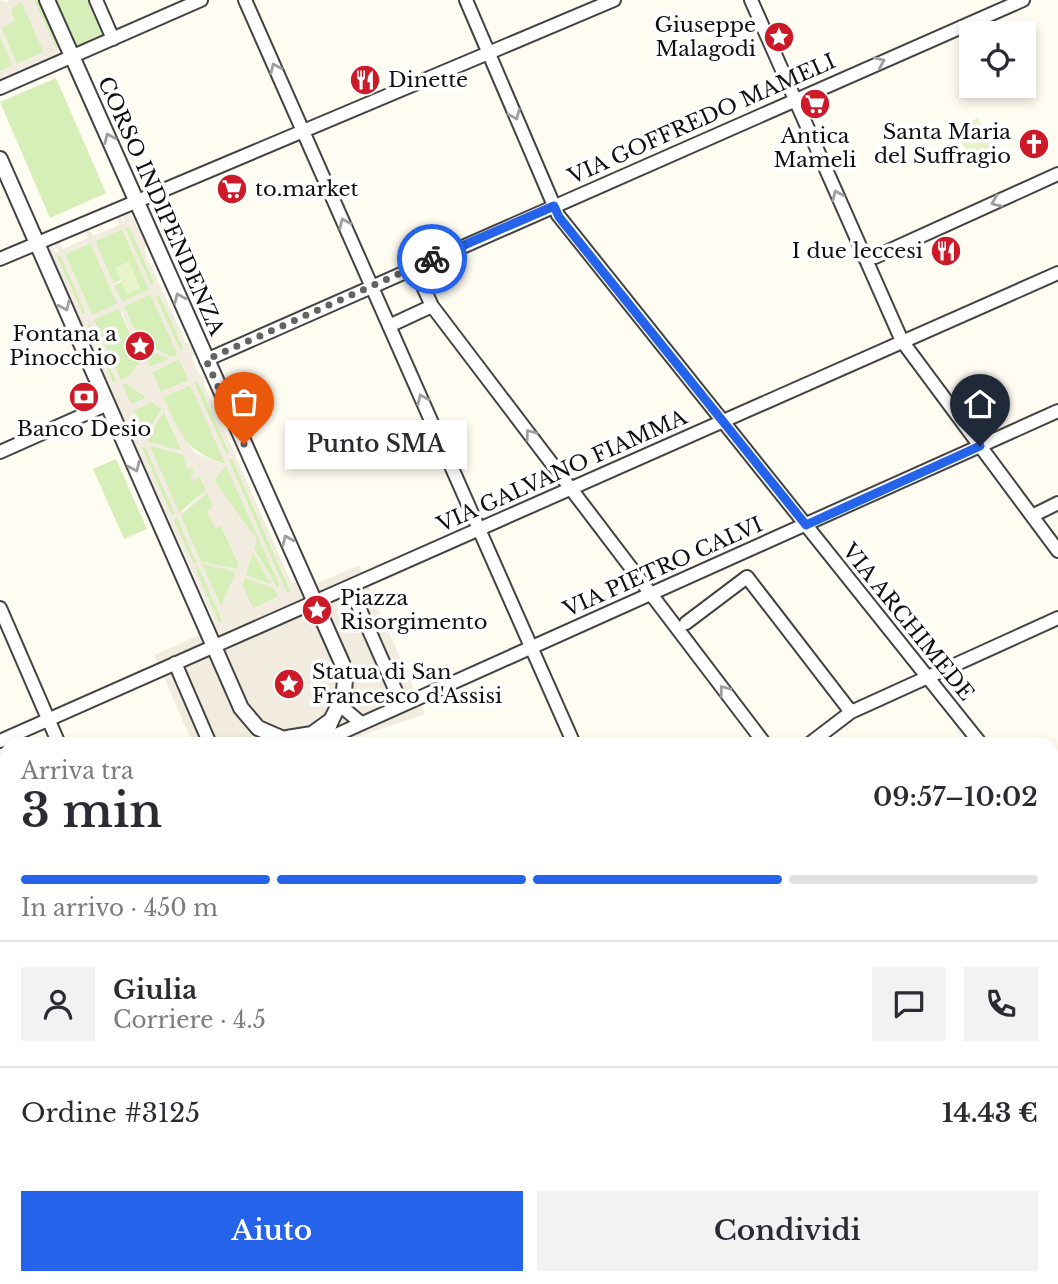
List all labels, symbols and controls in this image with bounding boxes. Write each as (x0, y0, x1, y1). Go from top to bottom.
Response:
place label: Giuseppe Malagodi (654, 12, 756, 62)
place icon: Giuseppe Malagodi (762, 20, 796, 54)
map controls (959, 21, 1036, 98)
button: locate (959, 21, 1036, 98)
street label: VIA GOFFREDO MAMELI (563, 48, 840, 190)
one-way arrow (873, 56, 885, 70)
one-way arrow (269, 63, 283, 76)
restaurant icon: Dinette (348, 63, 382, 97)
place label: Dinette (388, 67, 468, 93)
street label: CORSO INDIPENDENZA (92, 73, 230, 340)
supermarket icon: Antica Mameli (798, 87, 832, 121)
one-way arrow (507, 108, 521, 121)
place label: Santa Maria del Suffragio (874, 119, 1011, 169)
place label: Antica Mameli (773, 123, 857, 173)
church icon: Santa Maria del Suffragio (1017, 127, 1051, 161)
one-way arrow (103, 133, 117, 146)
supermarket icon: to.market (215, 172, 249, 206)
place label: to.market (255, 176, 359, 202)
one-way arrow (831, 190, 845, 202)
one-way arrow (991, 194, 1003, 208)
one-way arrow (338, 218, 352, 230)
courier (397, 224, 467, 294)
restaurant icon: I due leccesi (929, 234, 963, 268)
place label: I due leccesi (792, 238, 923, 264)
icon: bike (413, 240, 451, 278)
one-way arrow (173, 293, 187, 305)
one-way arrow (57, 298, 71, 311)
place label: Fontana a Pinocchio (9, 321, 117, 371)
place icon: Fontana a Pinocchio (123, 329, 157, 363)
pin (214, 372, 274, 444)
pin (950, 374, 1010, 446)
bank icon: Banco Desio (67, 380, 101, 414)
icon: bag (225, 383, 263, 421)
icon: home (961, 385, 999, 423)
one-way arrow (416, 393, 430, 406)
street label: VIA GALVANO FIAMMA (432, 404, 692, 538)
place label: Banco Desio (17, 416, 151, 442)
callout: Punto SMA (286, 420, 468, 468)
one-way arrow (526, 429, 539, 442)
text: Punto SMA (307, 430, 445, 458)
one-way arrow (127, 460, 141, 472)
street label: VIA PIETRO CALVI (558, 511, 767, 623)
one-way arrow (281, 535, 295, 547)
street label: VIA ARCHIMEDE (836, 537, 979, 706)
place label: Piazza Risorgimento (340, 585, 487, 635)
place icon: Piazza Risorgimento (300, 593, 334, 627)
place label: Statua di San Francesco d'Assisi (312, 659, 502, 709)
place icon: Statua di San Francesco d'Assisi (272, 667, 306, 701)
one-way arrow (719, 685, 732, 697)
text: Arriva tra (21, 757, 134, 785)
text: 09:57–10:02 (873, 781, 1038, 813)
text: 3 min (21, 782, 162, 839)
text: In arrivo · 450 m (21, 894, 218, 922)
button: person (21, 967, 95, 1041)
button: chat (872, 967, 946, 1041)
button: phone (964, 967, 1038, 1041)
text: Giulia (113, 974, 197, 1006)
text: Corriere · 4.5 (113, 1006, 266, 1034)
text: Ordine #3125 (21, 1097, 200, 1129)
text: 14.43 € (942, 1097, 1038, 1129)
button: Aiuto (21, 1191, 523, 1271)
button: Condividi (537, 1191, 1038, 1271)

